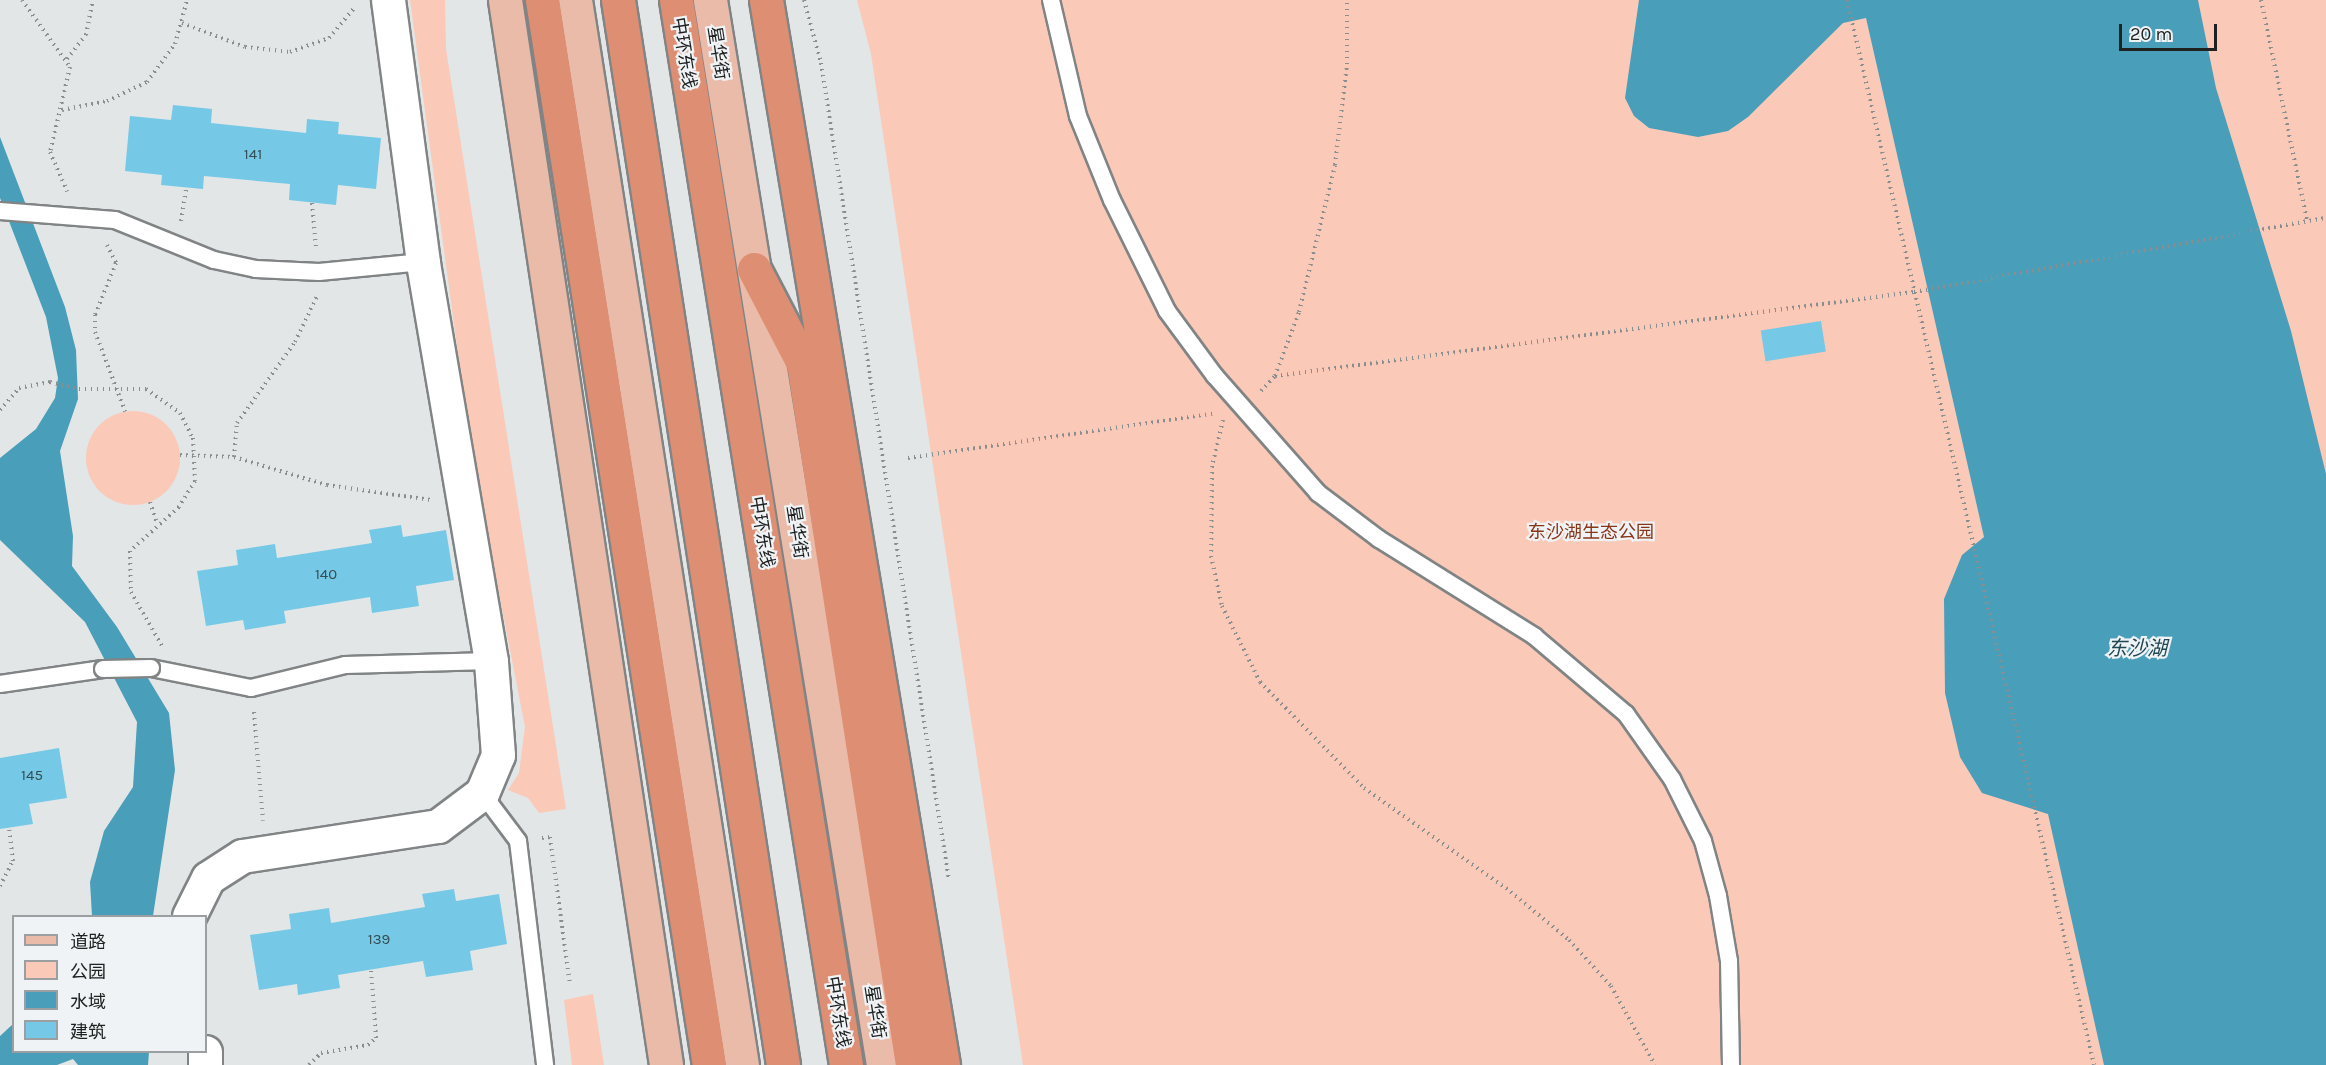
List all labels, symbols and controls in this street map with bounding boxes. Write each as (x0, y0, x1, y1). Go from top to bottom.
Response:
scale bar (2122, 12, 2220, 50)
street label: 中环东线 (668, 16, 700, 90)
text: 20 m (2130, 23, 2172, 45)
street label: 星华街 (703, 25, 733, 81)
house number: 141 (244, 146, 262, 164)
street label: 中环东线 (746, 495, 778, 569)
street label: 星华街 (782, 504, 812, 560)
park label: 东沙湖生态公园 (1528, 521, 1654, 543)
house number: 140 (315, 566, 337, 584)
water label: 东沙湖 (2107, 636, 2167, 660)
house number: 145 (21, 767, 43, 785)
legend (12, 915, 207, 1053)
text: 道路 (70, 931, 106, 953)
house number: 139 (368, 931, 390, 949)
text: 公园 (70, 961, 106, 983)
street label: 中环东线 (822, 975, 854, 1049)
street label: 星华街 (860, 984, 890, 1040)
text: 水域 (70, 991, 106, 1013)
text: 建筑 (70, 1021, 106, 1043)

